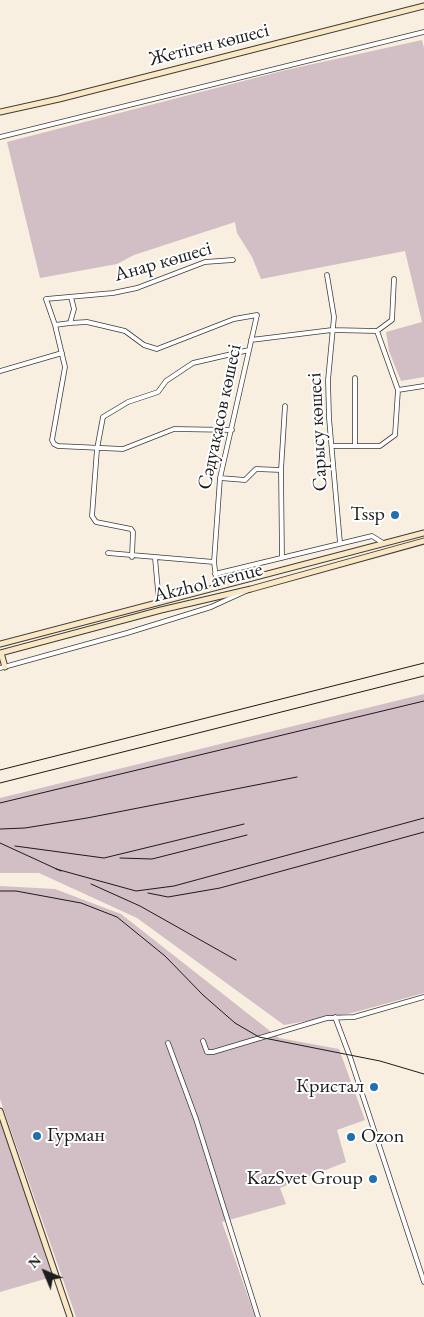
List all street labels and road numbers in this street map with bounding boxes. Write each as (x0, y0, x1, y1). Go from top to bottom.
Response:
street label: Жетіген көшесі (146, 18, 272, 72)
street label: Анар көшесі (112, 237, 214, 287)
street label: Сәдуақасов көшесі (193, 342, 247, 492)
street label: Сарысу көшесі (303, 372, 333, 492)
street label: Akzhol avenue (151, 558, 265, 608)

